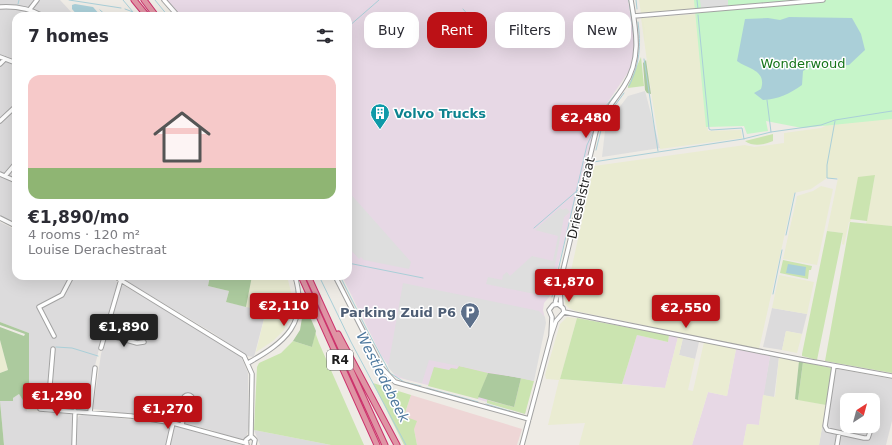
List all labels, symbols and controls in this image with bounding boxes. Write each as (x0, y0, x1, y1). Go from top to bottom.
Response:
chip: Buy (364, 12, 419, 48)
chip: Rent (427, 12, 487, 48)
chip: Filters (495, 12, 565, 48)
chip: New (573, 12, 631, 48)
icon: filters (314, 25, 336, 47)
text: 7 homes (28, 26, 109, 46)
park label: Wonderwoud (761, 56, 845, 71)
icon: home (146, 101, 218, 173)
building icon: Volvo Trucks (369, 102, 391, 130)
pin: €2,480 (553, 105, 619, 139)
place label: Volvo Trucks (394, 106, 486, 121)
text: €2,480 (561, 110, 611, 125)
street label: Drieselstraat (564, 156, 598, 240)
text: €1,890/mo (28, 207, 129, 227)
text: 4 rooms · 120 m² (28, 227, 140, 242)
text: Louise Derachestraat (28, 242, 167, 257)
pin: €1,870 (536, 269, 602, 303)
text: €1,870 (544, 274, 594, 289)
pin: €2,110 (251, 293, 317, 327)
pin: €2,550 (653, 295, 719, 329)
text: €2,110 (259, 298, 309, 313)
text: €2,550 (661, 300, 711, 315)
parking icon: Parking Zuid P6 (459, 301, 481, 329)
place label: Parking Zuid P6 (340, 305, 456, 320)
pin: €1,890 (91, 314, 157, 348)
text: €1,890 (99, 319, 149, 334)
water label: Westledebeek (353, 329, 413, 426)
road number: R4 (327, 350, 353, 370)
pin: €1,290 (24, 383, 90, 417)
text: €1,290 (32, 388, 82, 403)
north arrow (840, 393, 880, 433)
map controls (840, 393, 880, 433)
pin: €1,270 (135, 396, 201, 430)
text: €1,270 (143, 401, 193, 416)

